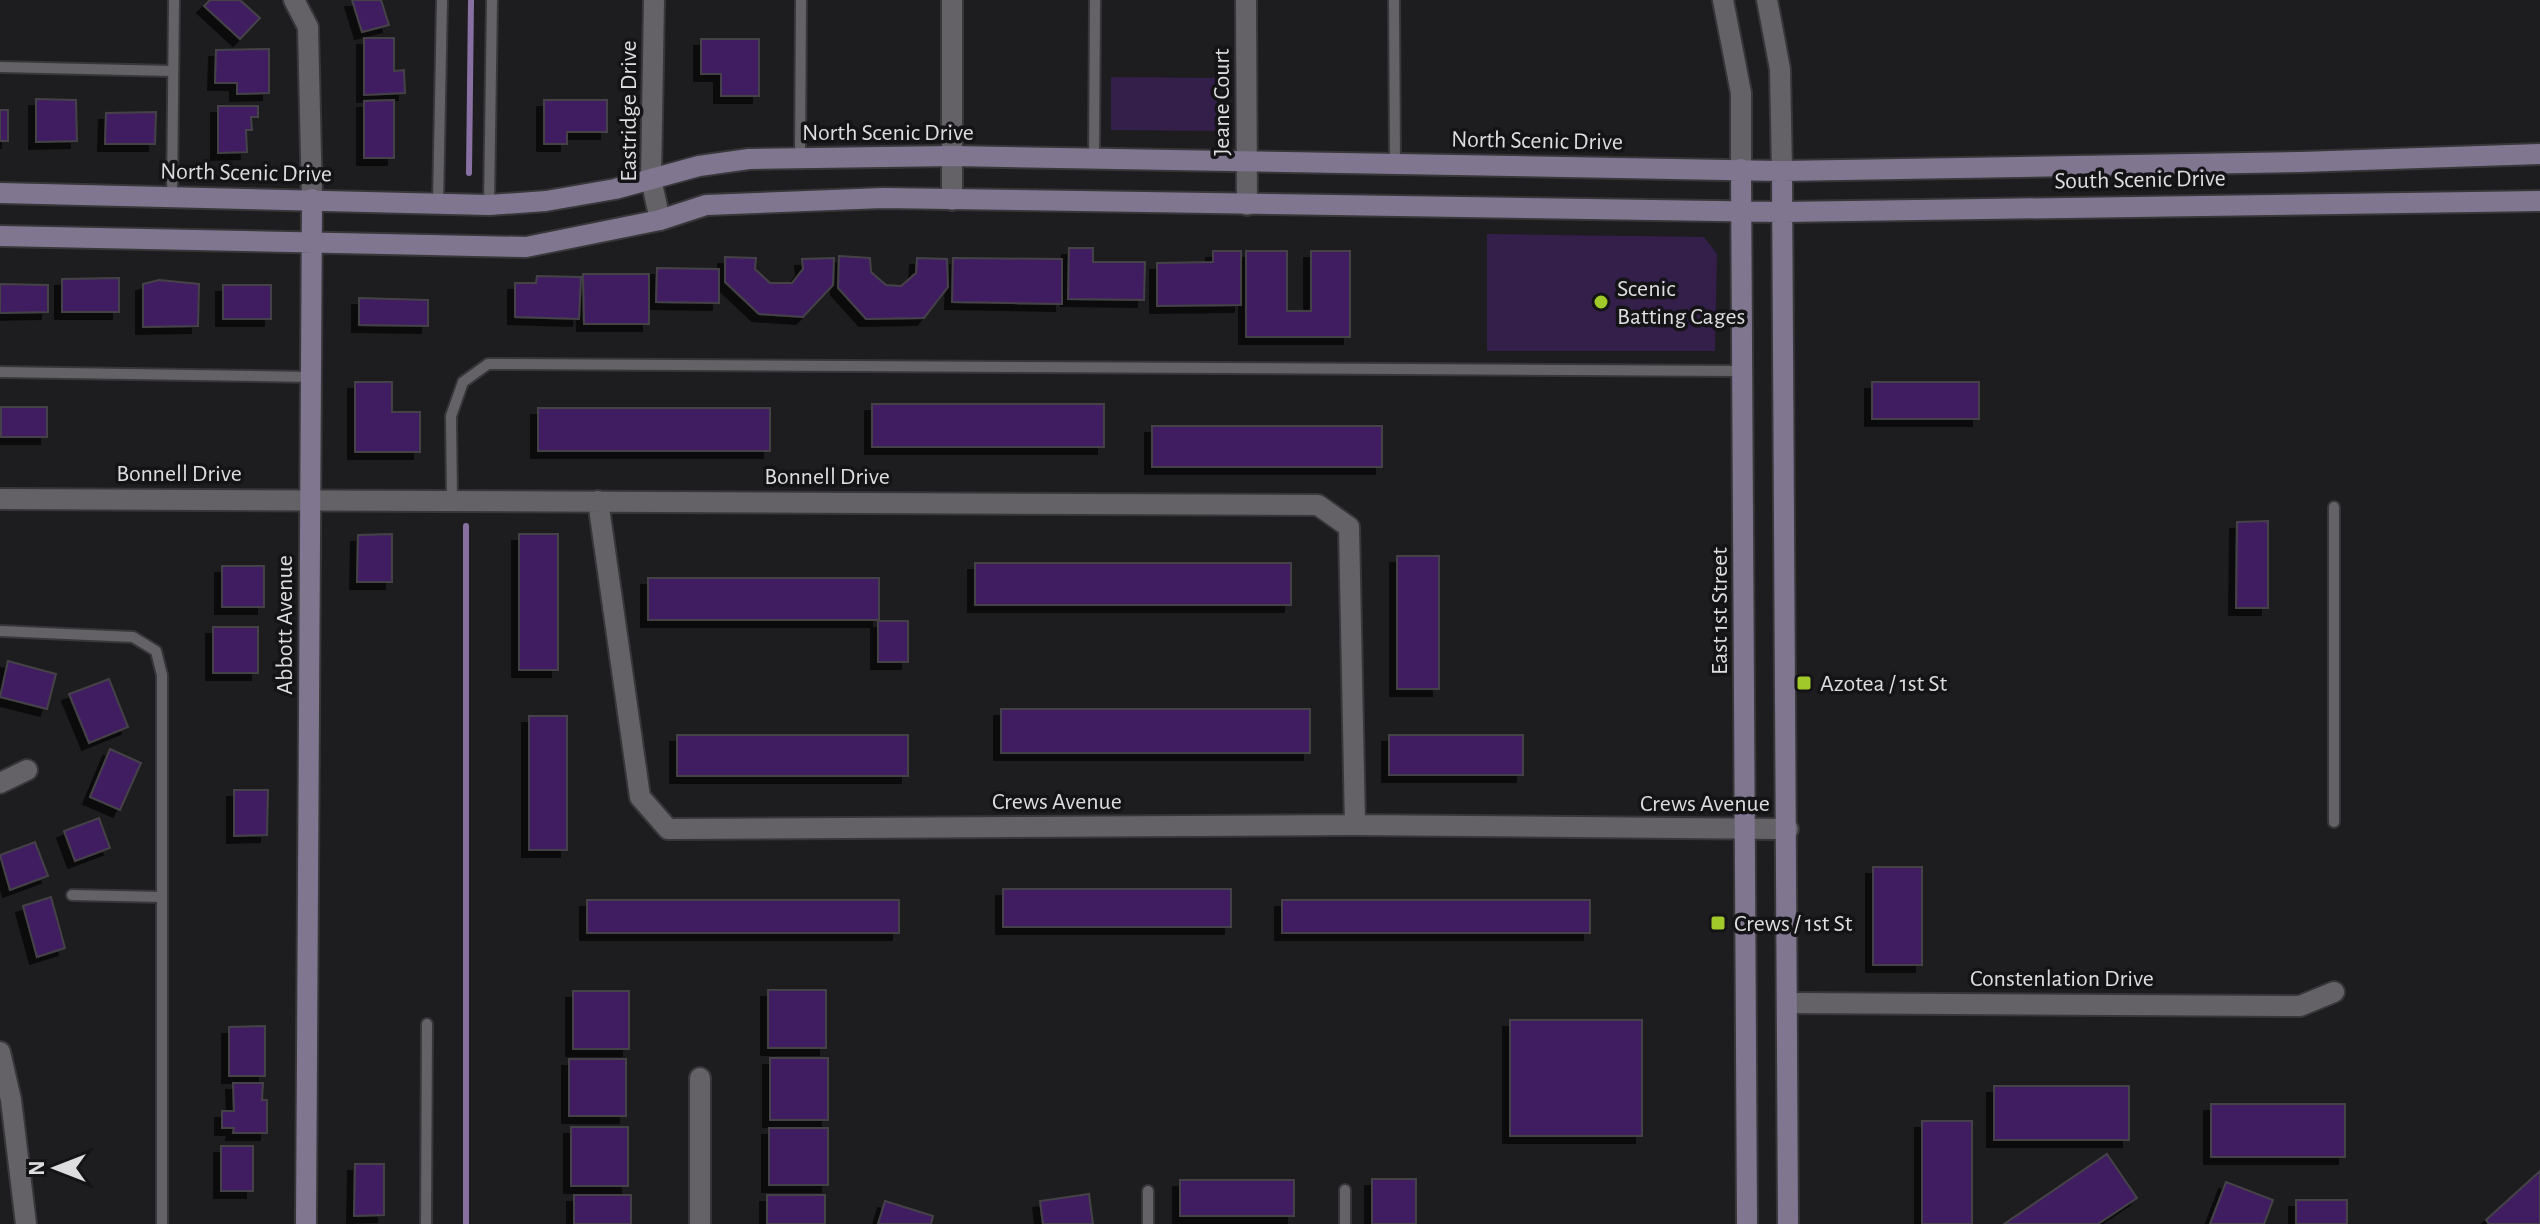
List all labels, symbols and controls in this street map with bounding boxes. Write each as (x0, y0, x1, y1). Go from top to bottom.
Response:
street label: Eastridge Drive (617, 40, 641, 182)
street label: Jeane Court (1210, 48, 1234, 156)
street label: North Scenic Drive (802, 121, 974, 145)
street label: North Scenic Drive (1451, 128, 1623, 154)
street label: North Scenic Drive (160, 160, 332, 186)
street label: South Scenic Drive (2054, 167, 2226, 193)
place label: Scenic Batting Cages (1617, 277, 1745, 329)
marker: Scenic Batting Cages (1592, 293, 1610, 311)
street label: Bonnell Drive (116, 462, 242, 486)
street label: Bonnell Drive (764, 465, 890, 489)
street label: East 1st Street (1708, 547, 1732, 675)
street label: Abbott Avenue (273, 555, 297, 695)
place label: Azotea / 1st St (1820, 672, 1948, 696)
marker: Azotea / 1st St (1795, 674, 1813, 692)
street label: Crews Avenue (992, 790, 1122, 814)
street label: Crews Avenue (1640, 792, 1770, 816)
place label: Crews / 1st St (1734, 912, 1853, 936)
marker: Crews / 1st St (1709, 914, 1727, 932)
street label: Constenlation Drive (1970, 967, 2154, 991)
north arrow (16, 1128, 96, 1208)
text: N (26, 1160, 48, 1176)

